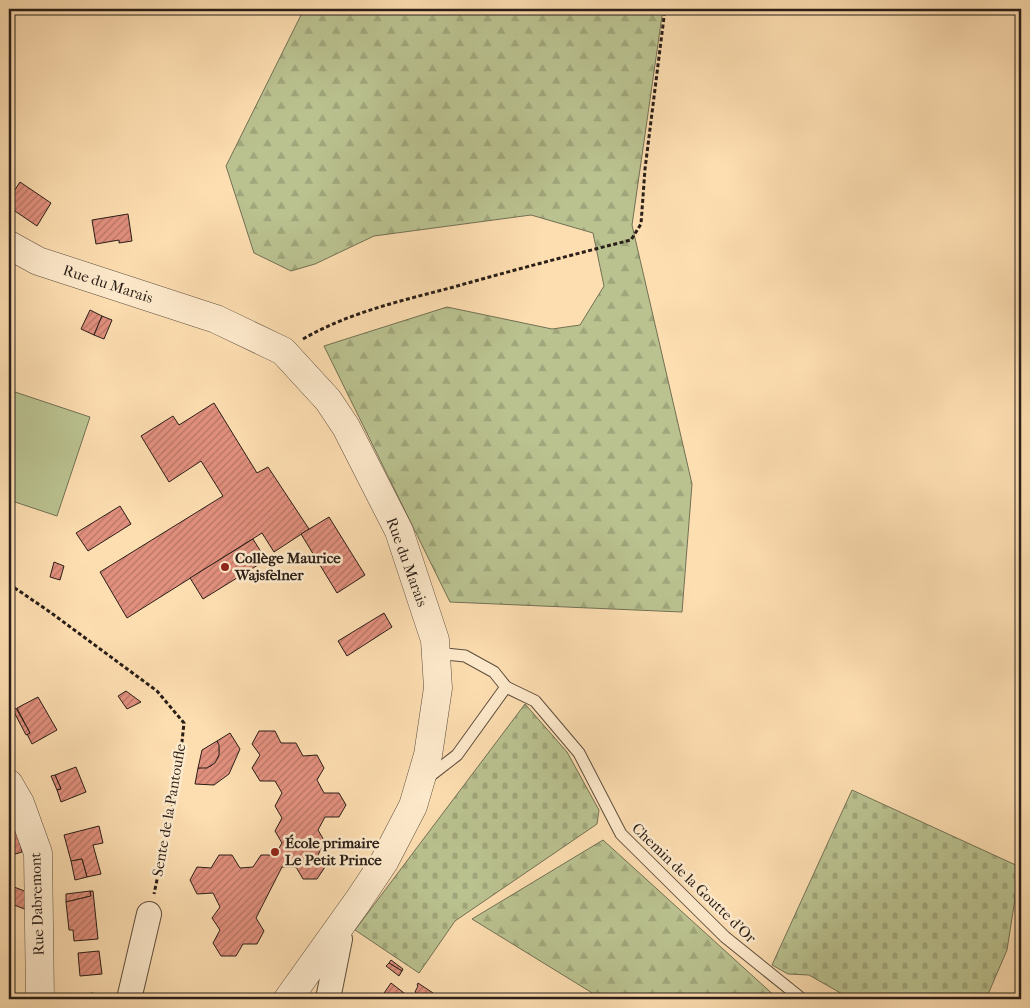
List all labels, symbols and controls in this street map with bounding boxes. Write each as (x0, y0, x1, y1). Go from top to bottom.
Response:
street label: Rue du Marais (61, 261, 156, 307)
street label: Rue du Marais (383, 515, 432, 609)
place label: Collège Maurice Wajsfelner (234, 549, 341, 584)
marker: Collège Maurice Wajsfelner (219, 561, 231, 573)
street label: Sente de la Pantoufle (148, 742, 190, 878)
street label: Chemin de la Goutte d'Or (628, 819, 760, 947)
place label: École primaire Le Petit Prince (285, 834, 382, 869)
marker: École primaire Le Petit Prince (269, 846, 281, 858)
street label: Rue Dabremont (26, 851, 48, 956)

